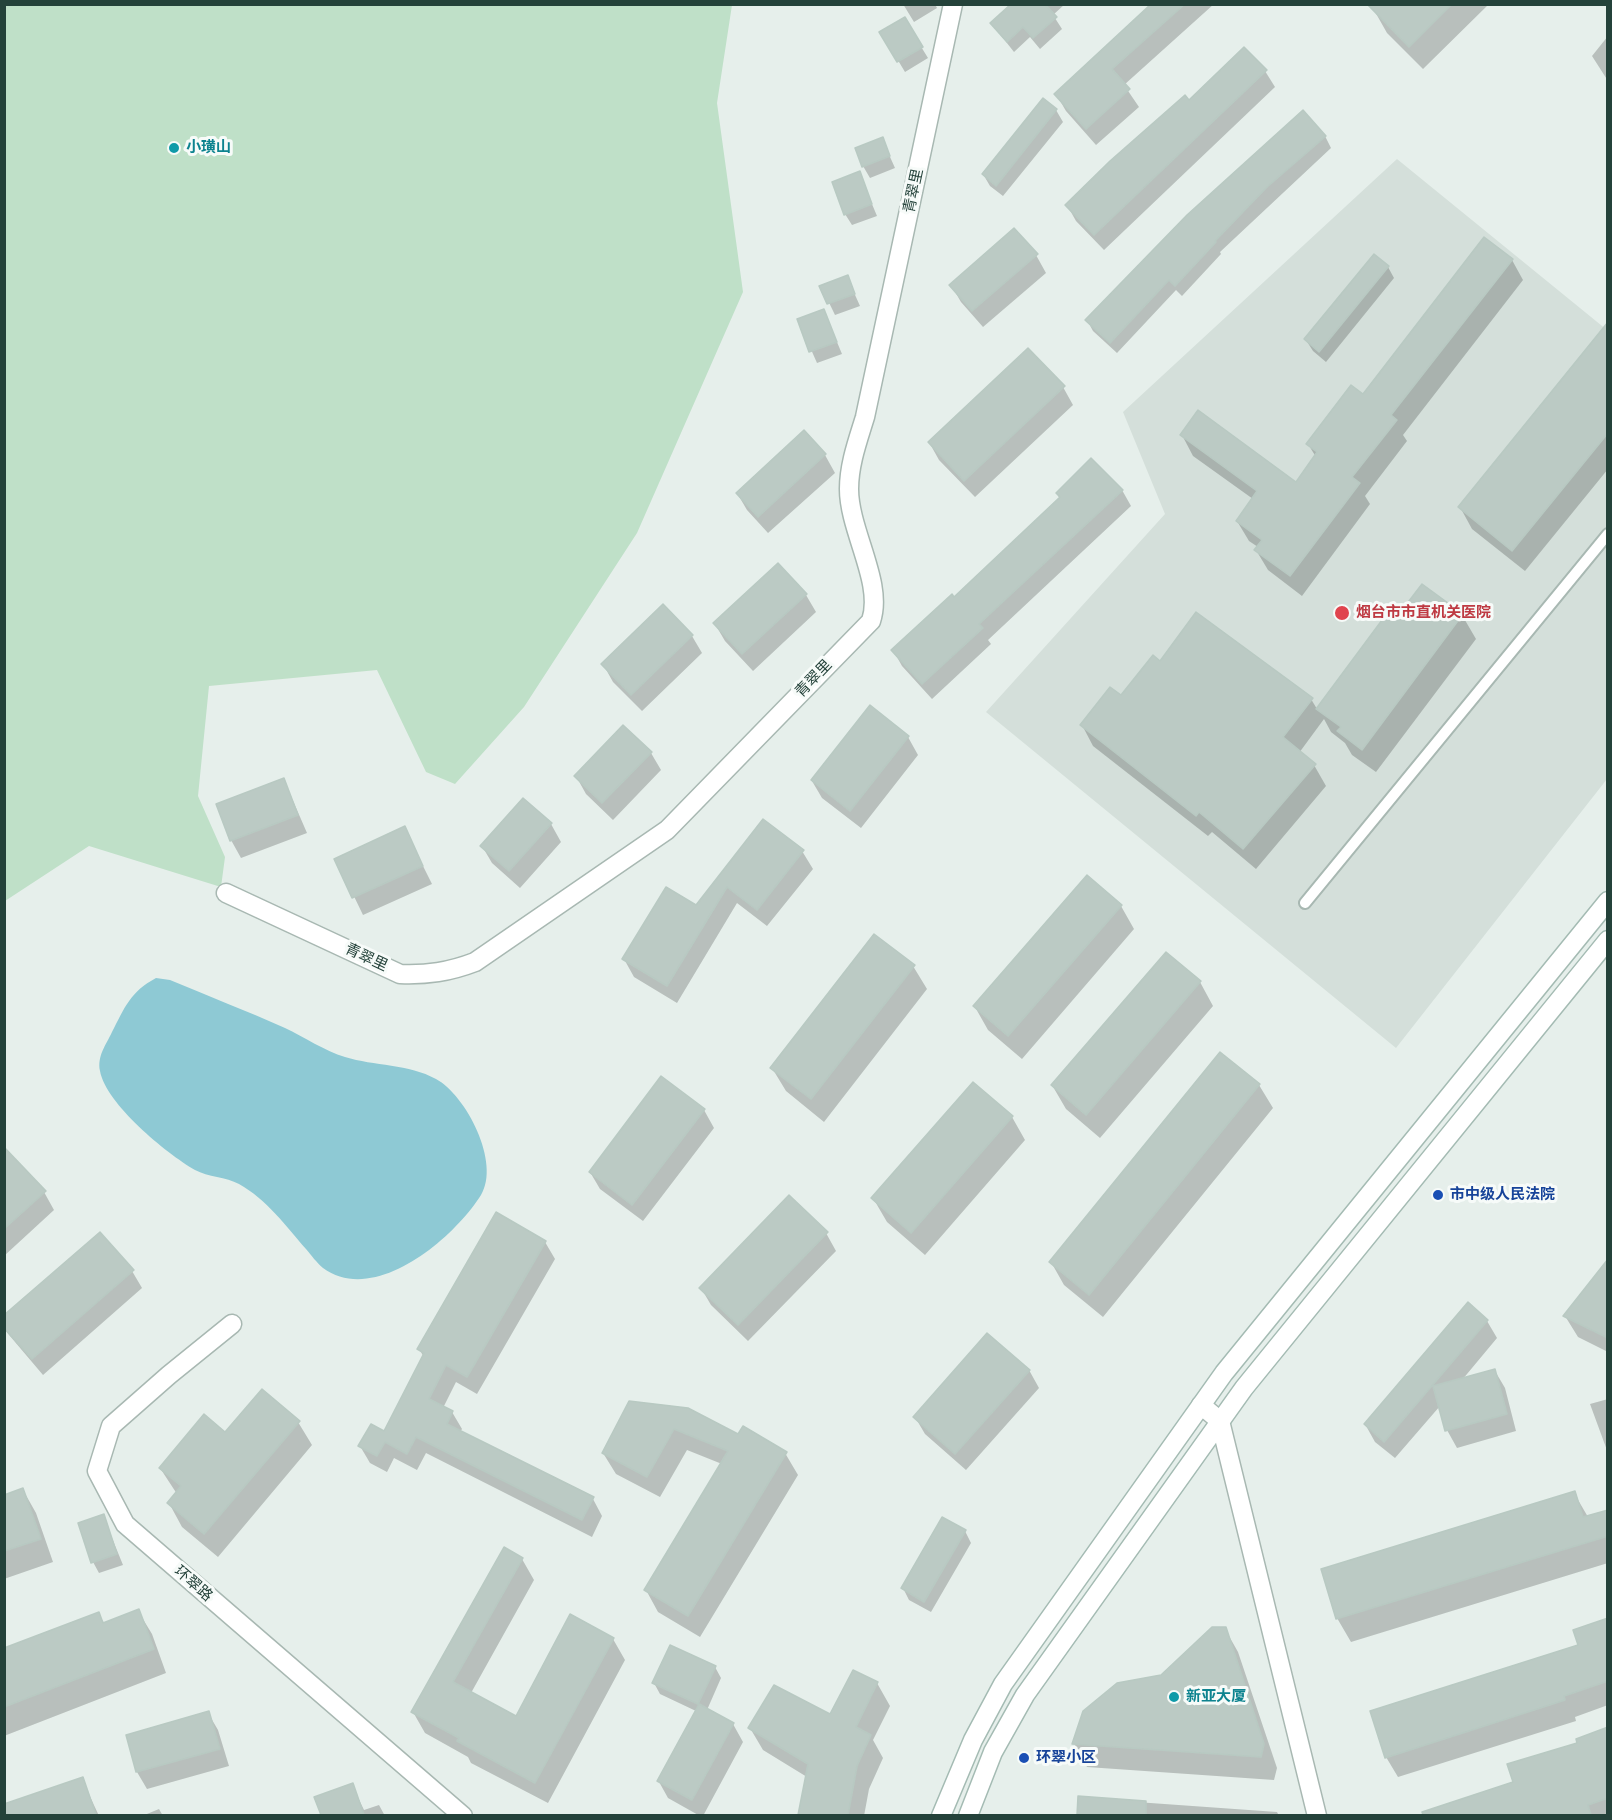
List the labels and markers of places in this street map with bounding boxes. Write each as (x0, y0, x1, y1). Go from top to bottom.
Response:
place label: 小璜山 (186, 139, 231, 157)
marker: 小璜山 (167, 141, 181, 155)
marker: 烟台市市直机关医院 (1333, 604, 1351, 622)
place label: 烟台市市直机关医院 (1356, 604, 1491, 622)
place label: 市中级人民法院 (1450, 1186, 1555, 1204)
marker: 市中级人民法院 (1431, 1188, 1445, 1202)
place label: 新亚大厦 (1186, 1688, 1246, 1706)
marker: 新亚大厦 (1167, 1690, 1181, 1704)
place label: 环翠小区 (1036, 1749, 1096, 1767)
marker: 环翠小区 (1017, 1751, 1031, 1765)

